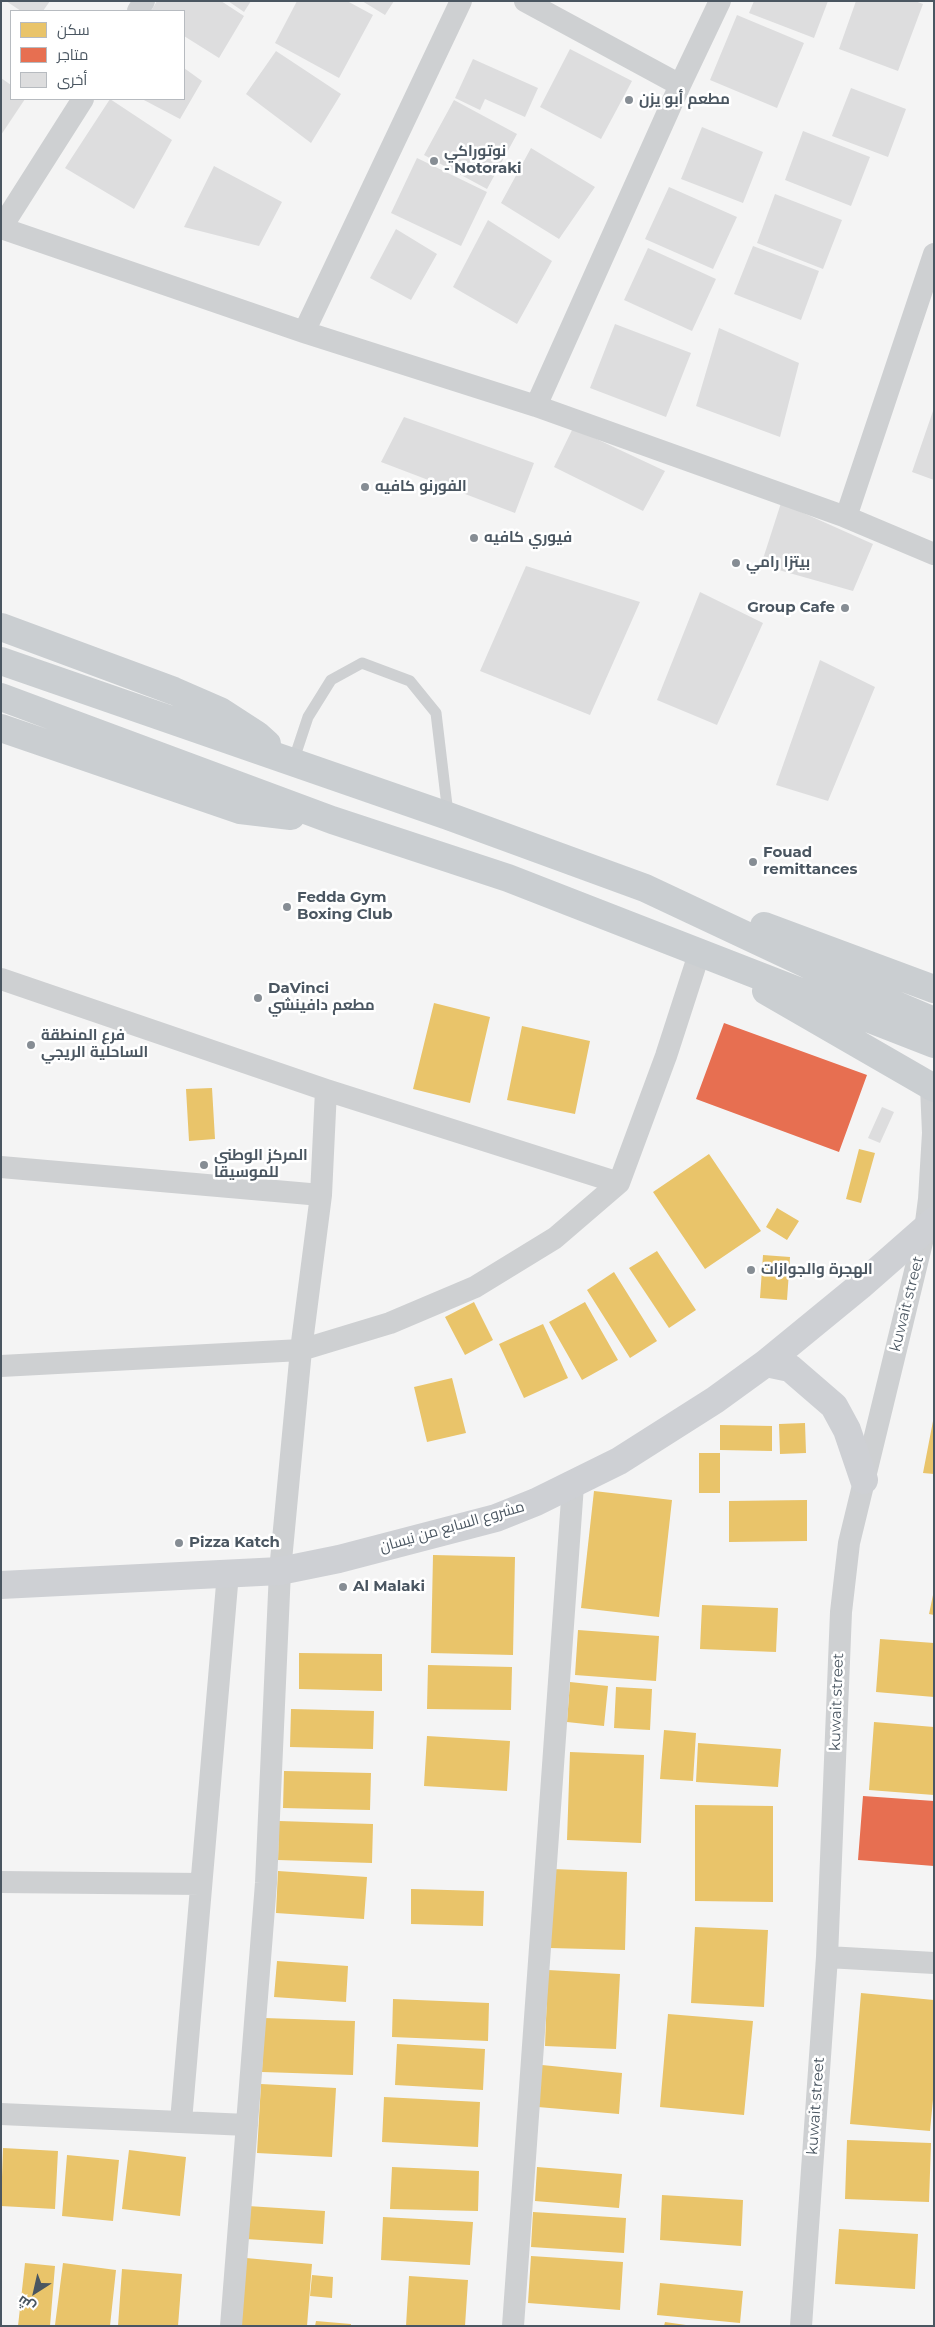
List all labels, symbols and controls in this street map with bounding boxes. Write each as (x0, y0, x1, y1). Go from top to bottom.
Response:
legend (10, 10, 185, 100)
text: سكن (57, 20, 90, 39)
text: متاجر (57, 45, 88, 64)
text: أخرى (57, 70, 87, 89)
place label: مطعم أبو يزن (639, 91, 730, 109)
marker: مطعم أبو يزن (623, 94, 635, 106)
place label: نوتوراكي - Notoraki (444, 143, 522, 178)
marker: نوتوراكي - Notoraki (428, 155, 440, 167)
place label: الفورنو كافيه (375, 478, 467, 496)
marker: الفورنو كافيه (359, 481, 371, 493)
place label: فيوري كافيه (484, 529, 572, 547)
marker: فيوري كافيه (468, 532, 480, 544)
place label: بيتزا رامي (746, 554, 810, 572)
marker: بيتزا رامي (730, 557, 742, 569)
place label: Group Cafe (747, 599, 835, 617)
marker: Group Cafe (839, 602, 851, 614)
place label: Fouad remittances (763, 844, 858, 879)
marker: Fouad remittances (747, 856, 759, 868)
place label: Fedda Gym Boxing Club (297, 889, 393, 924)
marker: Fedda Gym Boxing Club (281, 901, 293, 913)
place label: DaVinci مطعم دافينشي (268, 980, 375, 1015)
marker: DaVinci مطعم دافينشي (252, 992, 264, 1004)
place label: فرع المنطقة الساحلية الريجي (41, 1027, 148, 1062)
marker: فرع المنطقة الساحلية الريجي (25, 1039, 37, 1051)
place label: المركز الوطني للموسيقا (214, 1147, 308, 1182)
marker: المركز الوطني للموسيقا (198, 1159, 210, 1171)
street label: kuwait street (886, 1254, 928, 1354)
place label: الهجرة والجوازات (761, 1261, 873, 1279)
marker: الهجرة والجوازات (745, 1264, 757, 1276)
street label: مشروع السابع من نيسان (378, 1498, 526, 1556)
place label: Pizza Katch (189, 1534, 280, 1552)
marker: Pizza Katch (173, 1537, 185, 1549)
place label: Al Malaki (353, 1578, 425, 1596)
marker: Al Malaki (337, 1581, 349, 1593)
street label: kuwait street (826, 1653, 848, 1751)
street label: kuwait street (804, 2056, 828, 2156)
north arrow (10, 2267, 60, 2317)
text: ش (14, 2292, 39, 2317)

